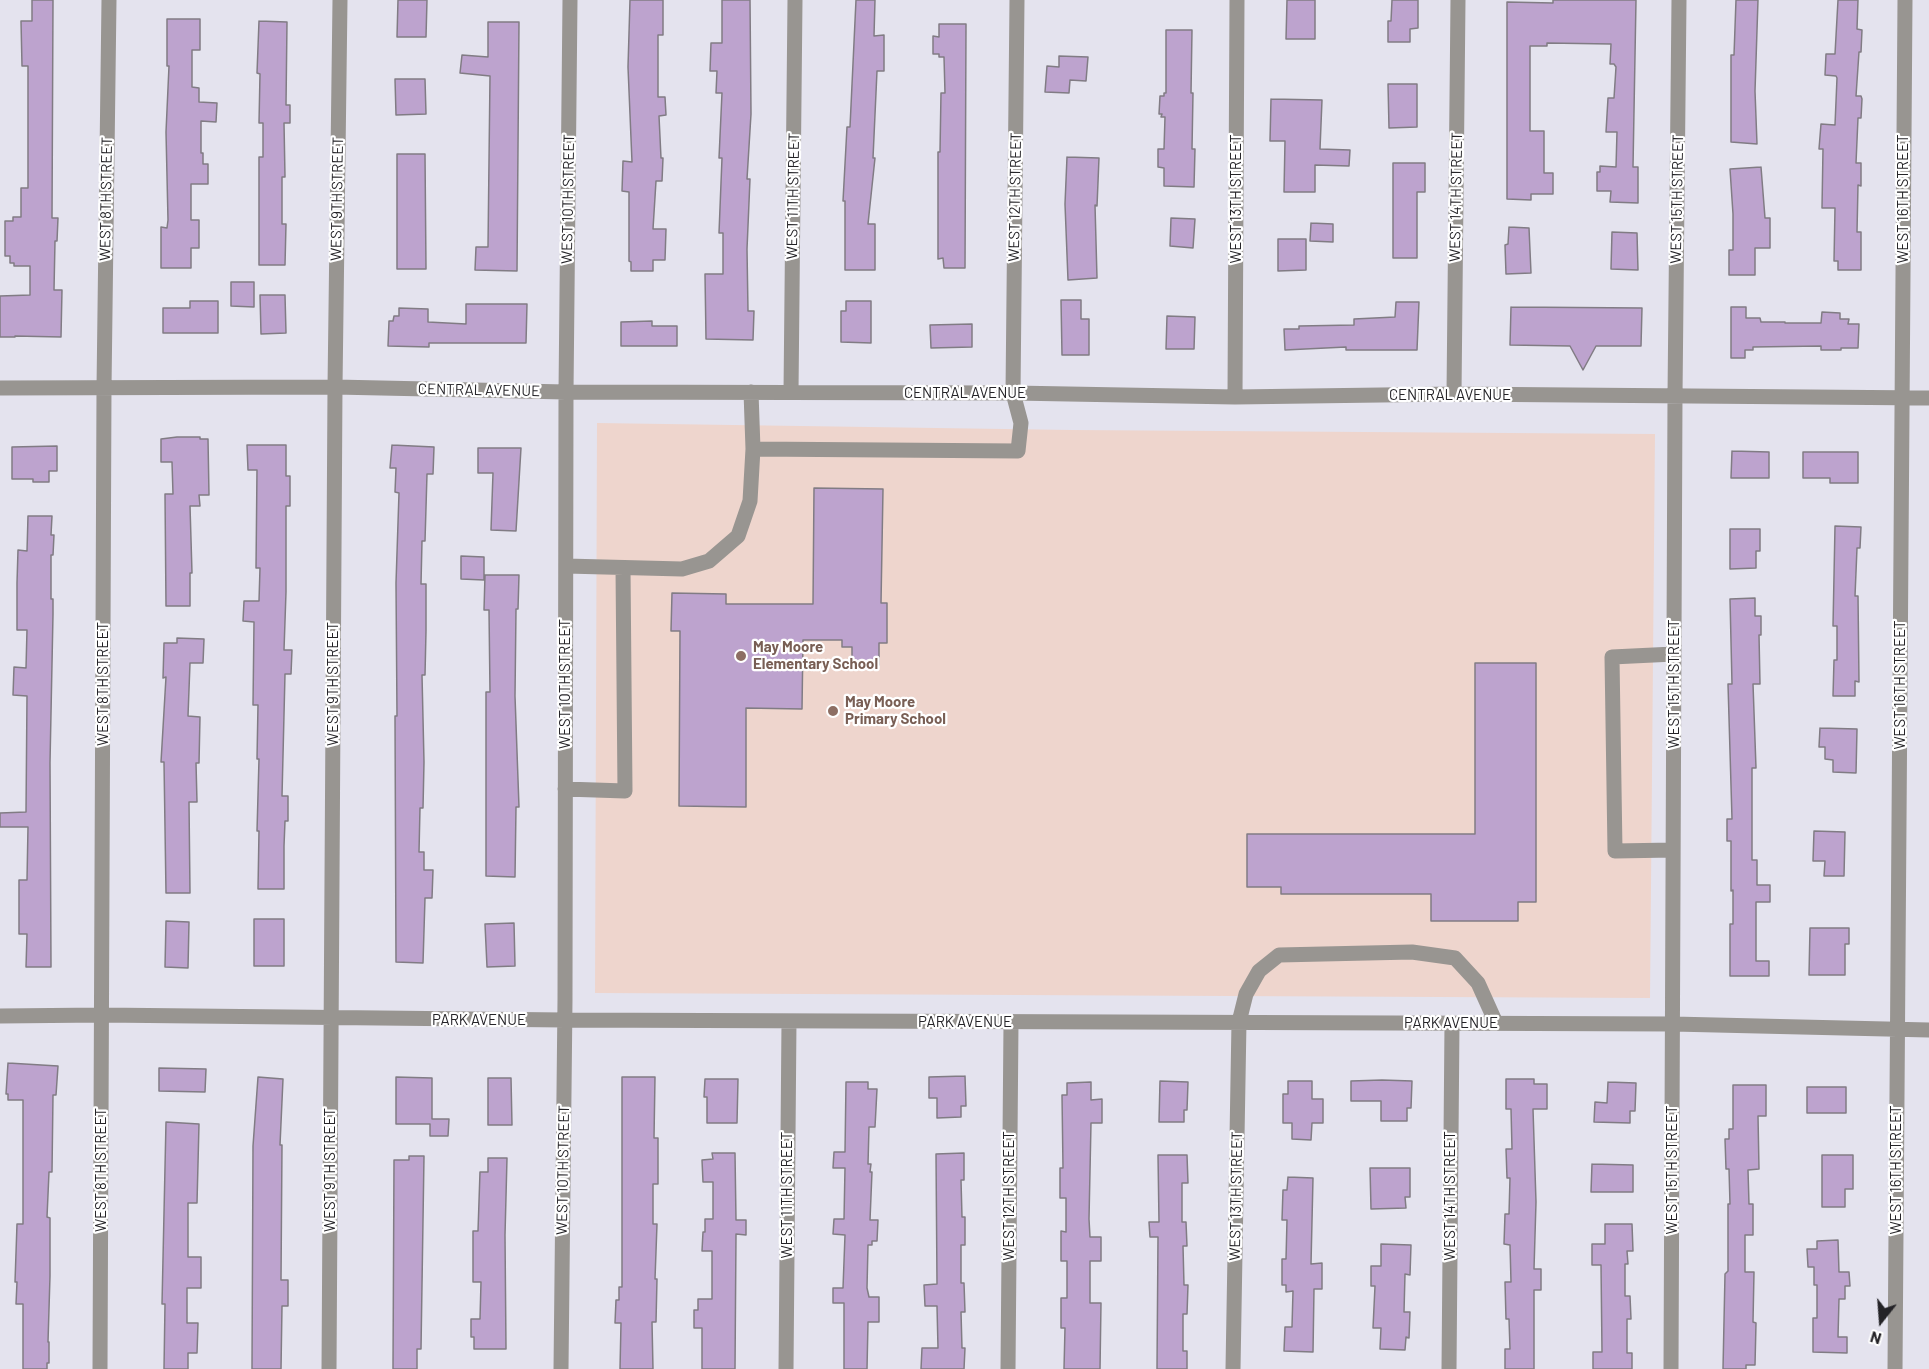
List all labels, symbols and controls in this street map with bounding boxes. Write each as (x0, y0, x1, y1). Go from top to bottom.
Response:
street label: WEST 11TH STREET (783, 132, 803, 260)
street label: WEST 12TH STREET (1005, 132, 1025, 262)
street label: WEST 14TH STREET (1446, 132, 1466, 262)
street label: WEST 10TH STREET (558, 134, 578, 264)
street label: WEST 13TH STREET (1227, 134, 1245, 264)
street label: WEST 15TH STREET (1667, 134, 1687, 264)
street label: WEST 16TH STREET (1894, 134, 1912, 264)
street label: WEST 8TH STREET (96, 137, 116, 261)
street label: WEST 9TH STREET (327, 137, 347, 261)
street label: CENTRAL AVENUE (418, 380, 540, 400)
street label: CENTRAL AVENUE (904, 384, 1026, 402)
street label: CENTRAL AVENUE (1389, 386, 1511, 404)
street label: WEST 10TH STREET (556, 619, 574, 749)
street label: WEST 15TH STREET (1665, 619, 1683, 749)
street label: WEST 16TH STREET (1891, 620, 1909, 750)
street label: WEST 8TH STREET (94, 622, 112, 746)
street label: WEST 9TH STREET (324, 622, 342, 746)
place label: May Moore Elementary School (753, 638, 878, 673)
marker: May Moore Elementary School (734, 649, 748, 663)
place label: May Moore Primary School (845, 693, 946, 728)
marker: May Moore Primary School (826, 704, 840, 718)
street label: PARK AVENUE (432, 1011, 526, 1029)
street label: PARK AVENUE (918, 1013, 1012, 1031)
street label: PARK AVENUE (1404, 1014, 1498, 1032)
street label: WEST 10TH STREET (553, 1105, 573, 1235)
street label: WEST 15TH STREET (1663, 1105, 1681, 1235)
street label: WEST 16TH STREET (1887, 1105, 1905, 1235)
street label: WEST 8TH STREET (92, 1108, 110, 1232)
street label: WEST 9TH STREET (321, 1108, 339, 1232)
street label: WEST 12TH STREET (1000, 1131, 1018, 1261)
street label: WEST 13TH STREET (1226, 1131, 1246, 1261)
street label: WEST 14TH STREET (1441, 1131, 1459, 1261)
street label: WEST 11TH STREET (778, 1132, 796, 1258)
north arrow (1851, 1291, 1911, 1351)
text: N (1868, 1328, 1883, 1349)

